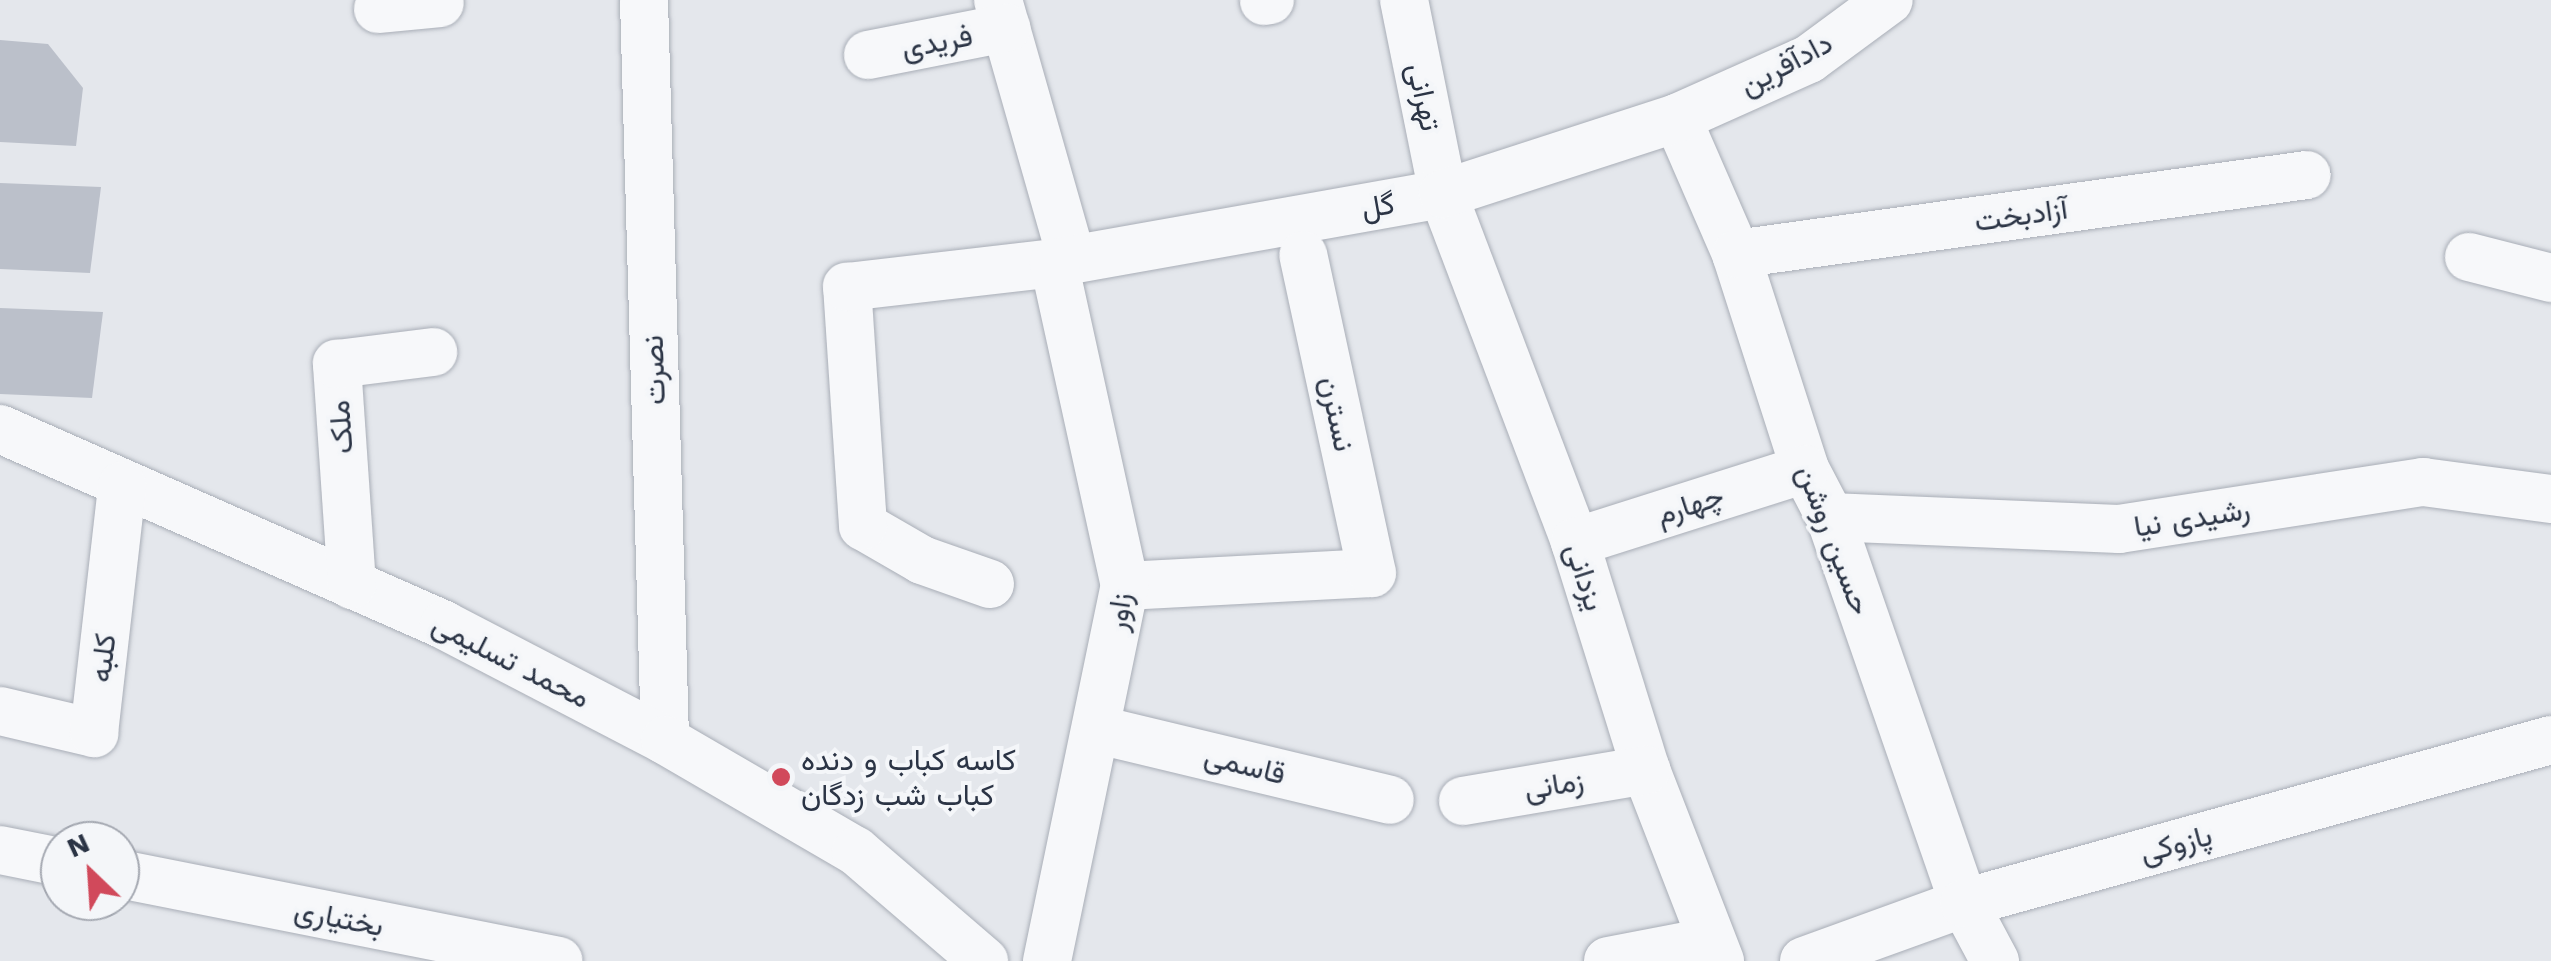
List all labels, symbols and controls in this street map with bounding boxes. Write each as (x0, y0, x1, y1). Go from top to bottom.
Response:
street label: فریدی (898, 17, 976, 67)
street label: دادآفرین (1733, 25, 1839, 103)
street label: تهرانی (1399, 60, 1449, 134)
street label: گل (1358, 185, 1398, 227)
street label: آزادبخت (1972, 191, 2070, 239)
street label: نصرت (635, 334, 673, 406)
street label: نسترن (1312, 373, 1362, 455)
street label: ملک (321, 399, 361, 455)
street label: حسین روشن (1789, 460, 1879, 620)
street label: چهارم (1652, 477, 1728, 533)
street label: رشیدی نیا (2131, 491, 2253, 545)
street label: یزدانی (1557, 539, 1613, 615)
street label: زاور (1098, 590, 1140, 634)
street label: محمد تسلیمی (426, 606, 596, 716)
street label: کلبه (82, 632, 124, 684)
street label: قاسمی (1201, 738, 1289, 792)
place label: کاسه کباب و دنده کباب شب زدگان (801, 742, 1016, 812)
street label: زمانی (1522, 763, 1586, 807)
marker: کاسه کباب و دنده کباب شب زدگان (770, 766, 792, 788)
street label: پازوکی (2136, 817, 2216, 871)
north arrow (40, 821, 140, 921)
text: N (62, 826, 94, 865)
street label: بختیاری (291, 892, 387, 944)

